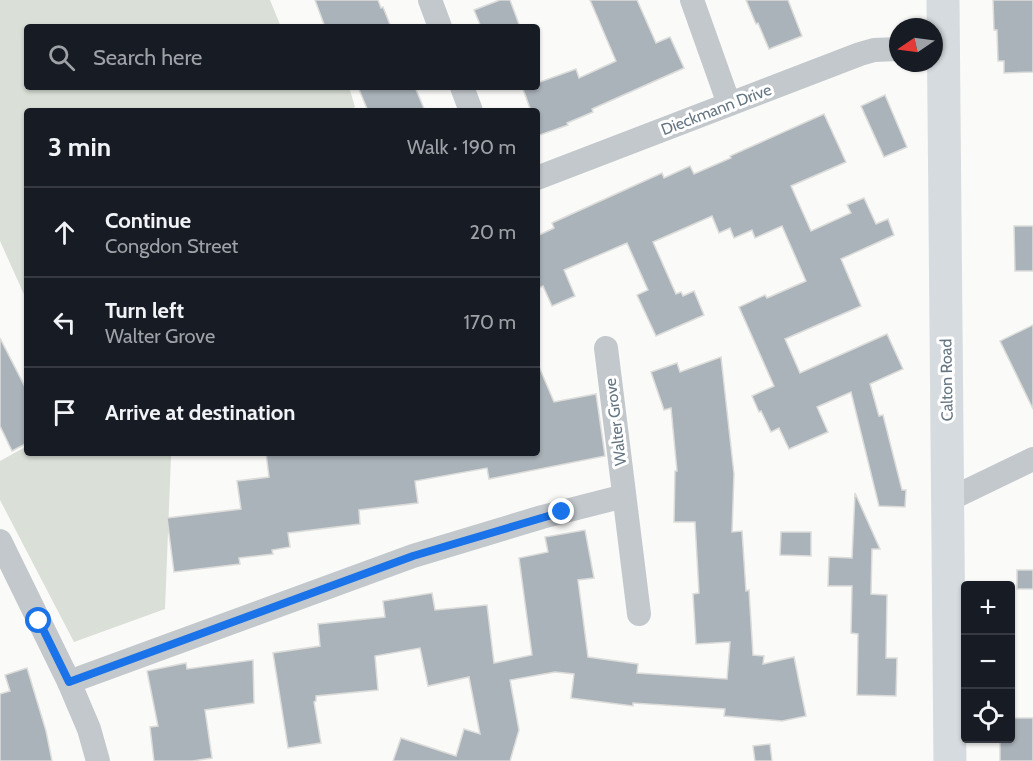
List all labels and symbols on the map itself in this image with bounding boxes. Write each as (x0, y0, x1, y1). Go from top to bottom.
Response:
north arrow (889, 18, 943, 72)
street label: Dieckmann Drive (658, 80, 774, 139)
street label: Calton Road (936, 339, 957, 421)
street label: Walter Grove (601, 377, 630, 467)
route end (548, 498, 574, 524)
route start (25, 607, 51, 633)

